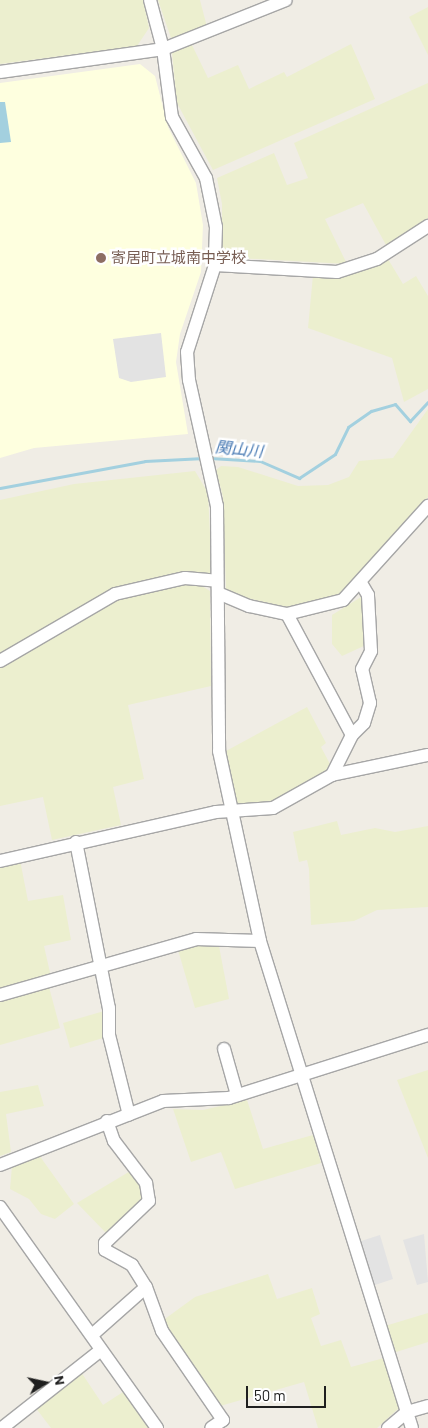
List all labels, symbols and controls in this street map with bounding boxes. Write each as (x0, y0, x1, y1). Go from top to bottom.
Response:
place label: 寄居町立城南中学校 (111, 249, 246, 267)
marker: 寄居町立城南中学校 (95, 252, 107, 264)
water label: 関山川 (214, 437, 264, 461)
north arrow (20, 1358, 70, 1408)
text: N (51, 1374, 69, 1386)
scale bar (248, 1376, 328, 1408)
text: 50 m (254, 1386, 286, 1404)

